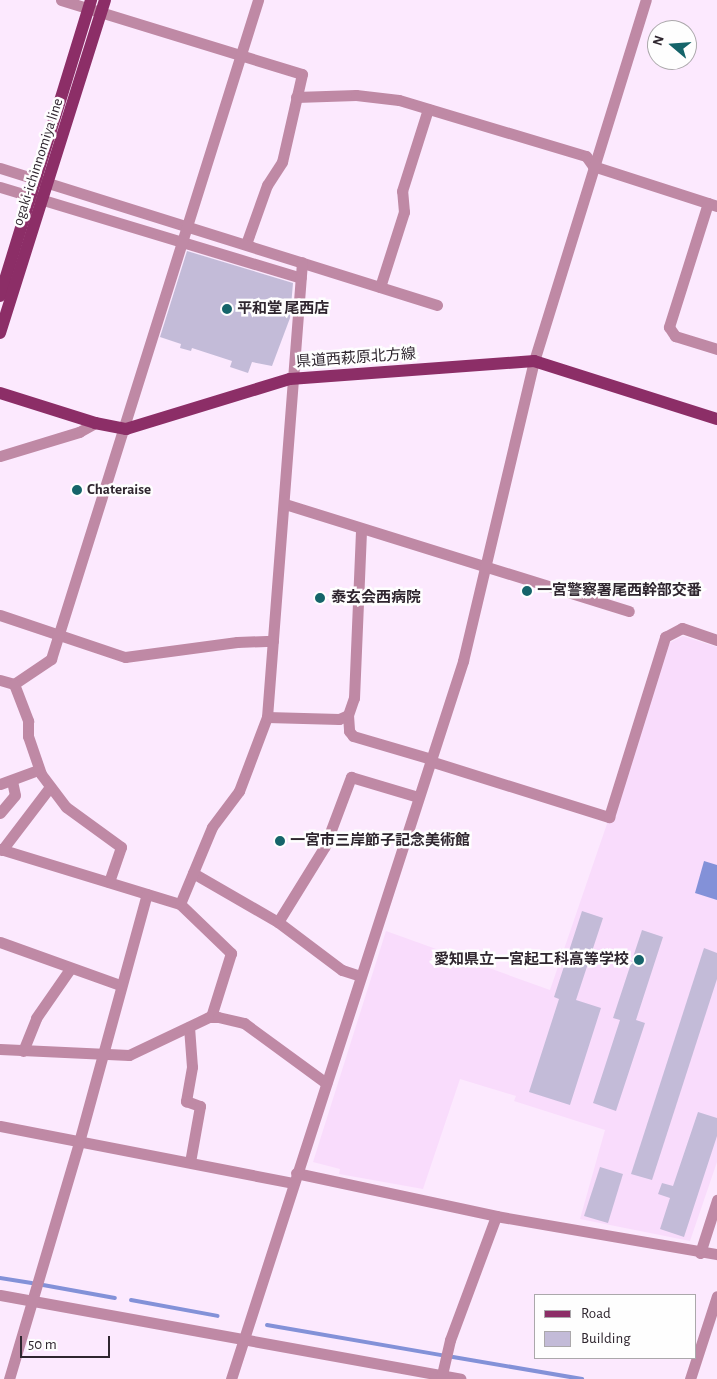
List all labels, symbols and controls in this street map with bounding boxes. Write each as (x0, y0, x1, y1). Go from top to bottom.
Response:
north arrow (647, 20, 697, 70)
text: N (651, 34, 667, 47)
street label: ogaki-ichinnomiya line (9, 96, 67, 228)
place label: 平和堂 尾西店 (237, 300, 329, 318)
marker: 平和堂 尾西店 (221, 303, 233, 315)
street label: 県道西萩原北方線 (296, 345, 416, 371)
place label: Chateraise (87, 481, 151, 499)
marker: Chateraise (71, 484, 83, 496)
place label: 一宮警察署尾西幹部交番 (537, 582, 702, 600)
marker: 一宮警察署尾西幹部交番 (521, 585, 533, 597)
place label: 泰玄会西病院 (331, 589, 421, 607)
marker: 泰玄会西病院 (313, 591, 327, 605)
place label: 一宮市三岸節子記念美術館 (290, 832, 470, 850)
marker: 一宮市三岸節子記念美術館 (274, 835, 286, 847)
place label: 愛知県立一宮起工科高等学校 (434, 951, 629, 969)
marker: 愛知県立一宮起工科高等学校 (633, 954, 645, 966)
legend (534, 1294, 697, 1359)
text: Road (581, 1306, 611, 1321)
scale bar (22, 1326, 112, 1358)
text: Building (581, 1331, 631, 1346)
text: 50 m (28, 1337, 57, 1352)

